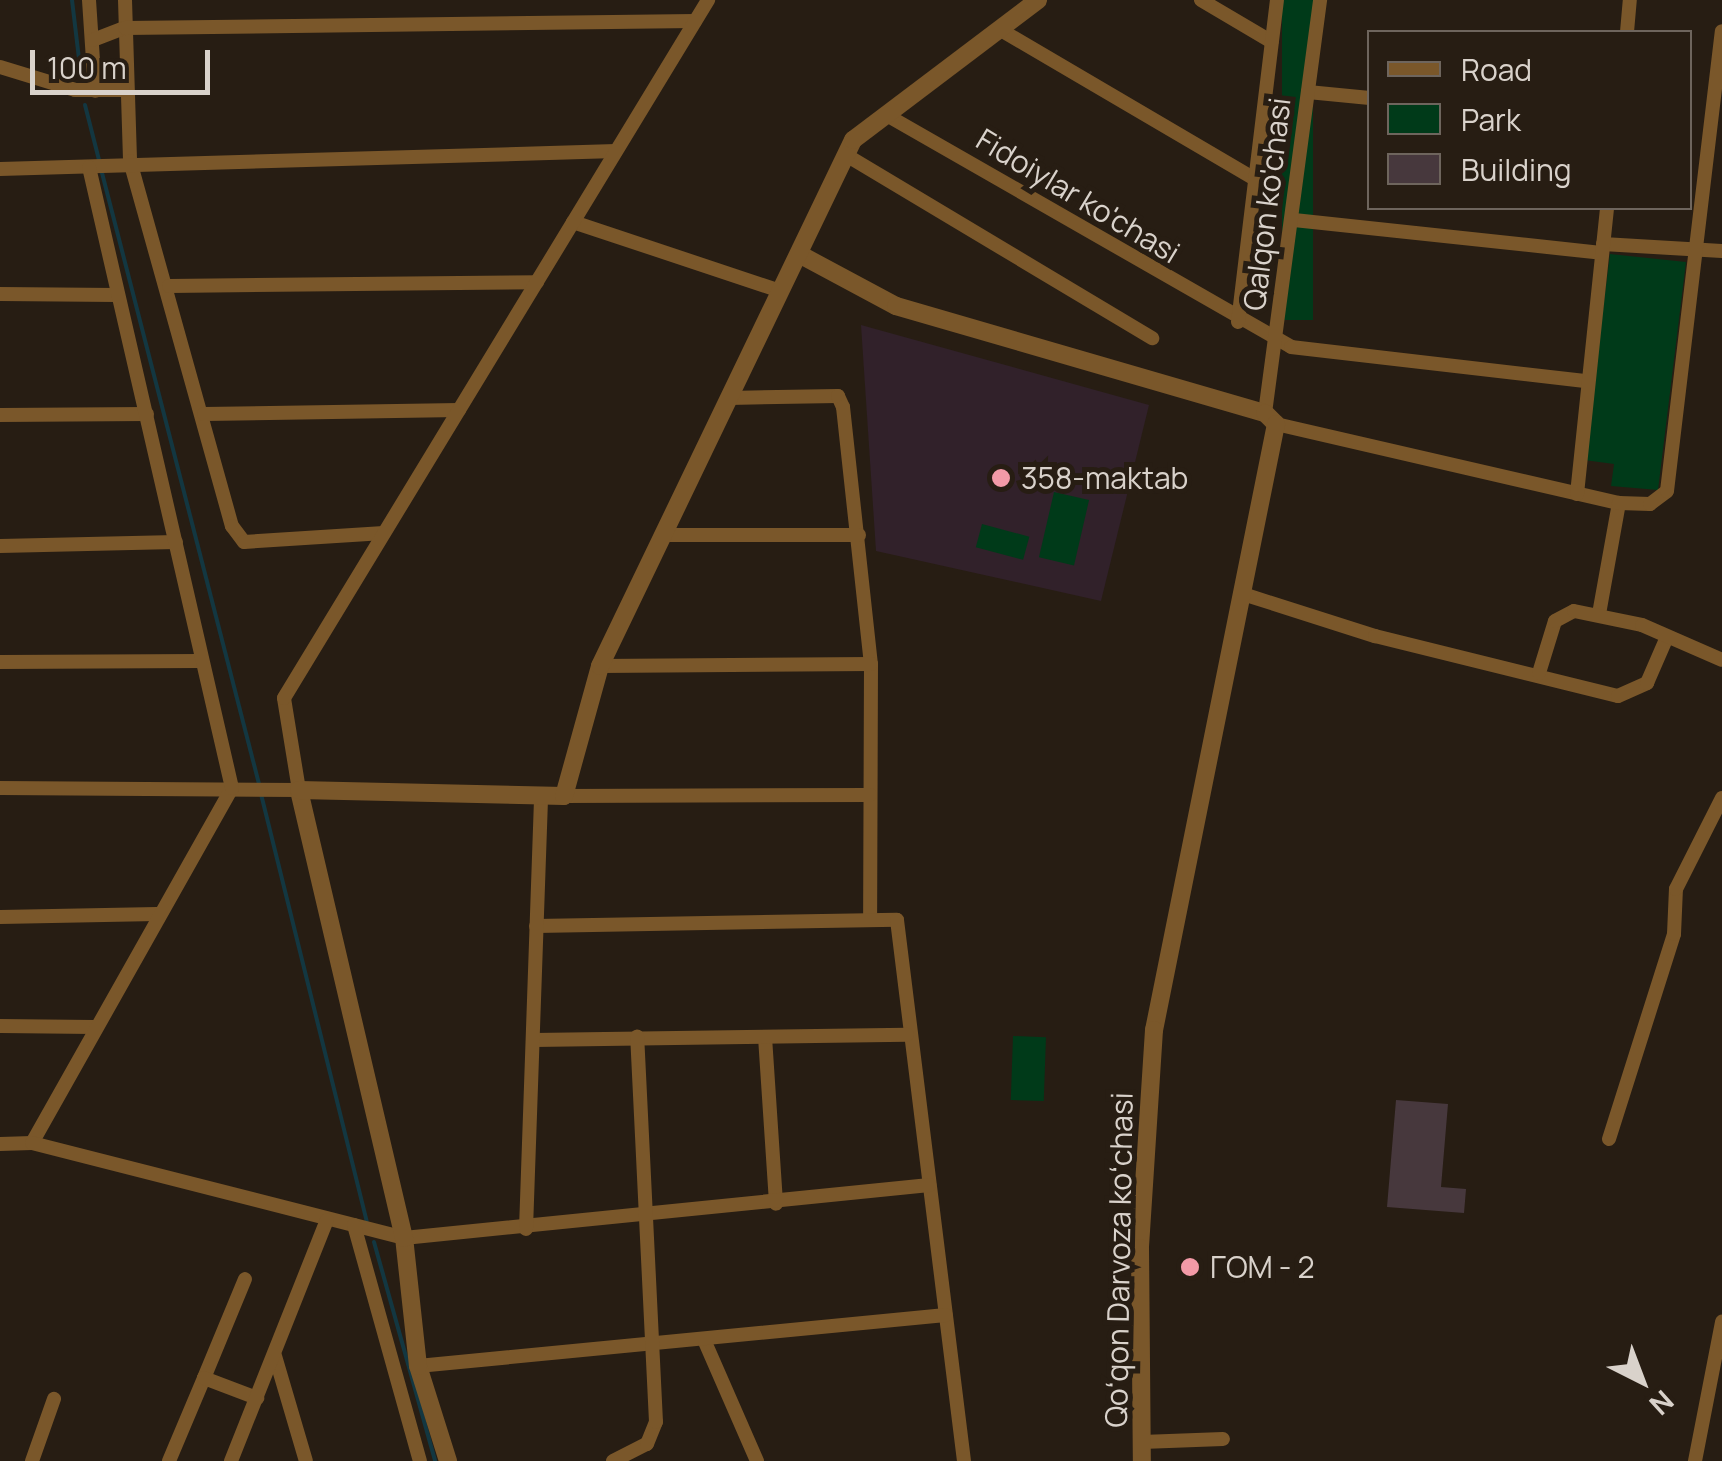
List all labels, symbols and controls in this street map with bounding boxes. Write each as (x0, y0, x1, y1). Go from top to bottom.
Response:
scale bar (35, 30, 215, 92)
legend (1367, 30, 1692, 210)
text: 100 m (47, 47, 127, 88)
text: Road (1461, 49, 1532, 90)
street label: Qalqon ko'chasi (1236, 95, 1298, 313)
text: Park (1461, 99, 1521, 140)
street label: Fidoiylar ko'chasi (970, 121, 1186, 271)
text: Building (1461, 149, 1572, 190)
place label: 358-maktab (1021, 460, 1188, 496)
marker: 358-maktab (990, 467, 1012, 489)
street label: Qoʻqon Darvoza koʻchasi (1098, 1092, 1140, 1428)
place label: ГОМ - 2 (1210, 1249, 1315, 1285)
marker: ГОМ - 2 (1179, 1256, 1201, 1278)
north arrow (1592, 1331, 1692, 1431)
text: N (1642, 1382, 1682, 1424)

